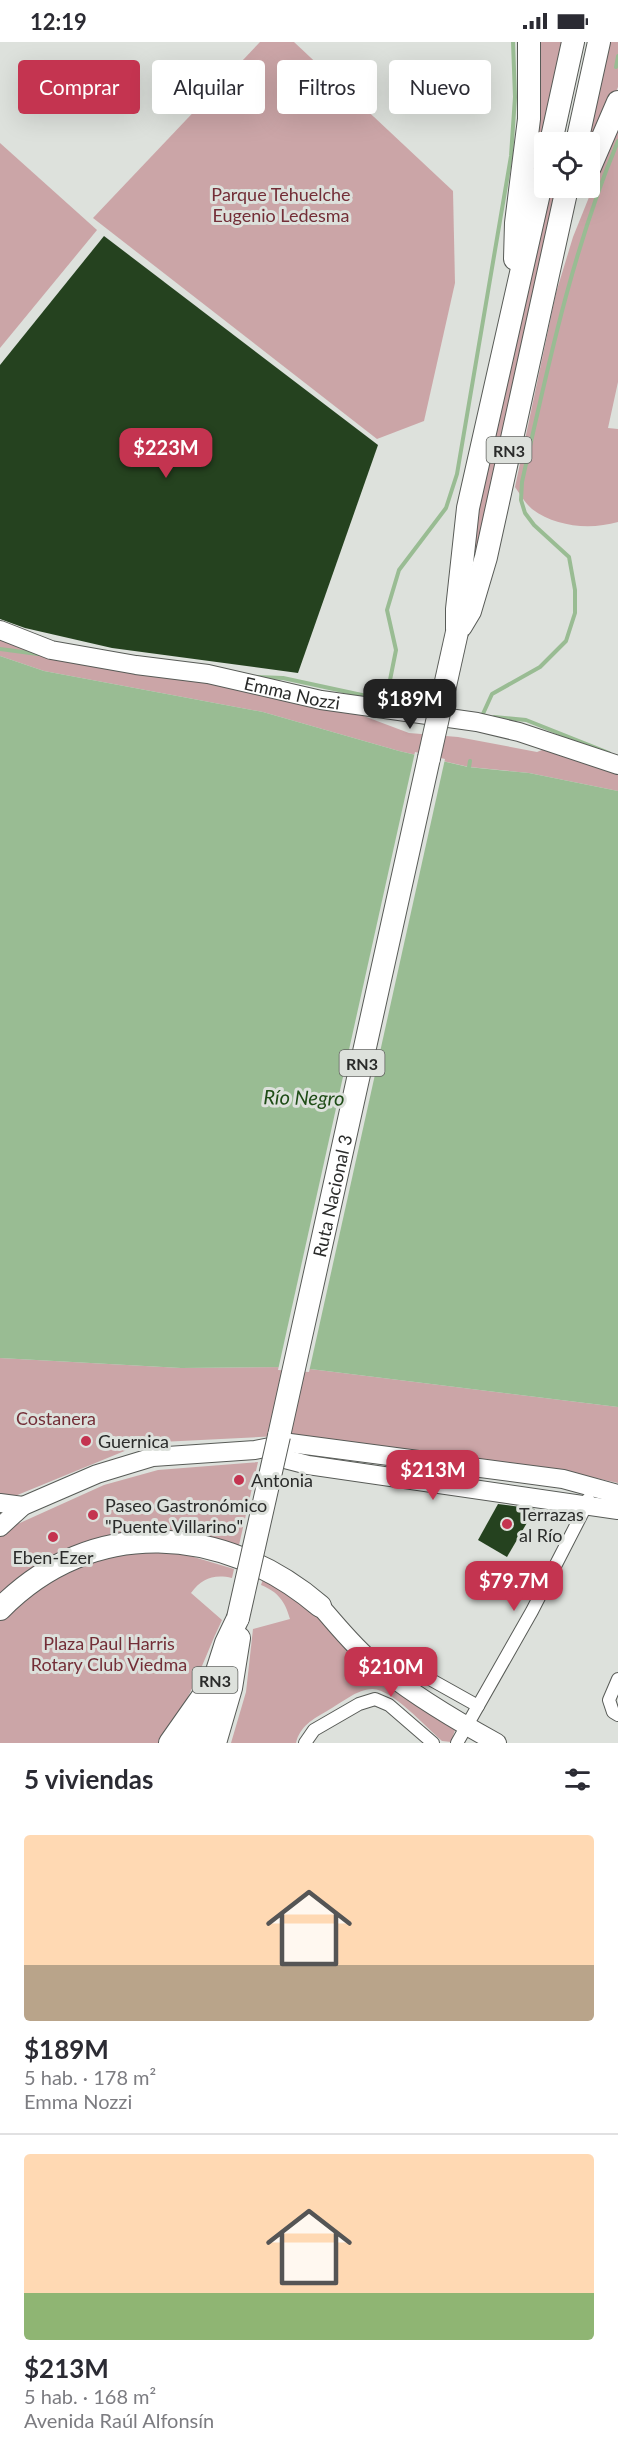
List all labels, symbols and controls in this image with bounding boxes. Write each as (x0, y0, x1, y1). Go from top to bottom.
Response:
text: 12:19 (30, 8, 87, 35)
chip: Comprar (18, 60, 140, 114)
chip: Alquilar (152, 60, 265, 114)
chip: Filtros (277, 60, 377, 114)
chip: Nuevo (389, 60, 491, 114)
map controls (534, 132, 600, 198)
button: locate (534, 132, 600, 198)
park label: Parque Tehuelche Eugenio Ledesma (211, 183, 351, 226)
pin: $223M (124, 428, 208, 479)
text: $223M (133, 435, 199, 459)
road number: RN3 (486, 437, 532, 463)
street label: Emma Nozzi (242, 672, 341, 714)
pin: $189M (368, 679, 452, 730)
text: $189M (377, 686, 443, 710)
road number: RN3 (340, 1050, 385, 1076)
water label: Río Negro (263, 1084, 345, 1110)
street label: Ruta Nacional 3 (308, 1132, 356, 1259)
park label: Costanera (16, 1407, 96, 1429)
place label: Guernica (98, 1430, 169, 1452)
marker: Guernica (79, 1434, 93, 1448)
pin: $213M (391, 1450, 475, 1501)
text: $213M (400, 1457, 466, 1481)
place label: Antonia (251, 1469, 313, 1491)
marker: Antonia (232, 1473, 246, 1487)
place label: Paseo Gastronómico "Puente Villarino" (105, 1494, 267, 1537)
place label: Terrazas al Río (519, 1503, 584, 1546)
marker: Paseo Gastronómico "Puente Villarino" (86, 1508, 100, 1522)
marker: Terrazas al Río (500, 1517, 514, 1531)
marker: Eben-Ezer (46, 1530, 60, 1544)
place label: Eben-Ezer (12, 1546, 94, 1568)
pin: $79.7M (465, 1561, 563, 1612)
text: $79.7M (479, 1568, 549, 1592)
park label: Plaza Paul Harris Rotary Club Viedma (31, 1632, 187, 1675)
pin: $210M (349, 1647, 433, 1698)
text: $210M (358, 1654, 424, 1678)
road number: RN3 (192, 1667, 238, 1693)
text: 5 viviendas (24, 1763, 153, 1795)
icon: filters (561, 1763, 594, 1796)
icon: home (255, 1874, 363, 1982)
text: $189M (24, 2033, 109, 2065)
text: 5 hab. · 178 m² (24, 2065, 156, 2089)
text: Emma Nozzi (24, 2089, 132, 2113)
icon: home (255, 2193, 363, 2301)
text: $213M (24, 2352, 109, 2384)
text: 5 hab. · 168 m² (24, 2384, 156, 2408)
text: Avenida Raúl Alfonsín (24, 2408, 214, 2432)

